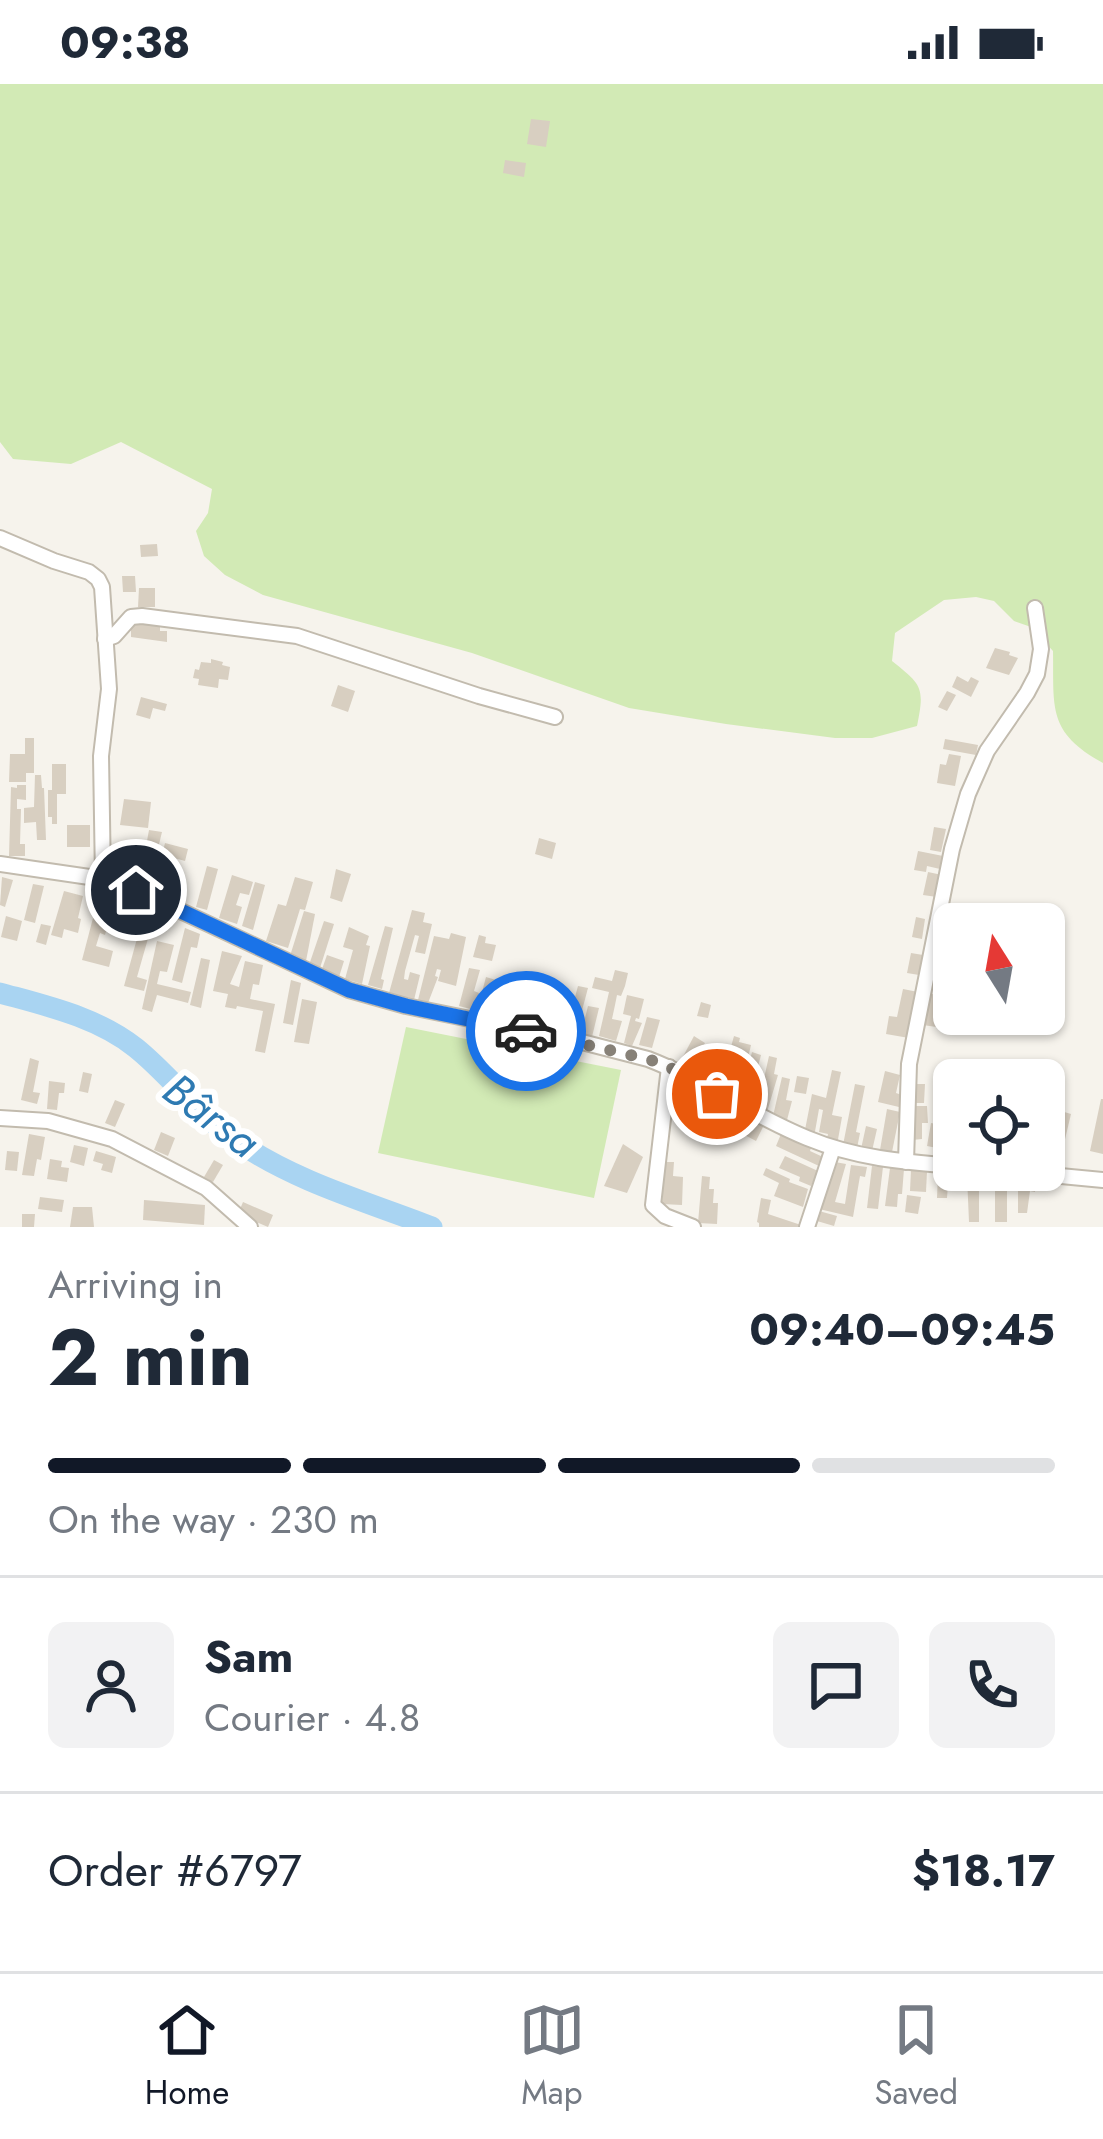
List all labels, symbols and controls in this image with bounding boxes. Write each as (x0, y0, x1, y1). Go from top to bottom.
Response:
text: 09:38 (60, 10, 191, 75)
pin (85, 839, 187, 941)
icon: home (103, 857, 169, 923)
north arrow (933, 903, 1065, 1035)
map controls (933, 903, 1065, 1191)
courier (466, 971, 586, 1091)
icon: car (493, 998, 559, 1064)
pin (666, 1043, 768, 1145)
water label: Bârsa (150, 1057, 274, 1174)
button: locate (933, 1059, 1065, 1191)
icon: bag (684, 1061, 750, 1127)
text: Arriving in (48, 1256, 223, 1313)
text: 09:40–09:45 (749, 1297, 1055, 1362)
text: 2 min (48, 1302, 253, 1414)
text: On the way · 230 m (48, 1491, 379, 1548)
button: person (48, 1622, 174, 1748)
button: chat (773, 1622, 899, 1748)
button: phone (929, 1622, 1055, 1748)
text: Sam (204, 1624, 293, 1689)
text: Courier · 4.8 (204, 1689, 420, 1746)
text: Order #6797 (48, 1838, 302, 1903)
text: $18.17 (912, 1838, 1055, 1903)
tab: Home (145, 1997, 229, 2116)
tab: Map (519, 1997, 585, 2116)
tab: Saved (875, 1997, 958, 2116)

